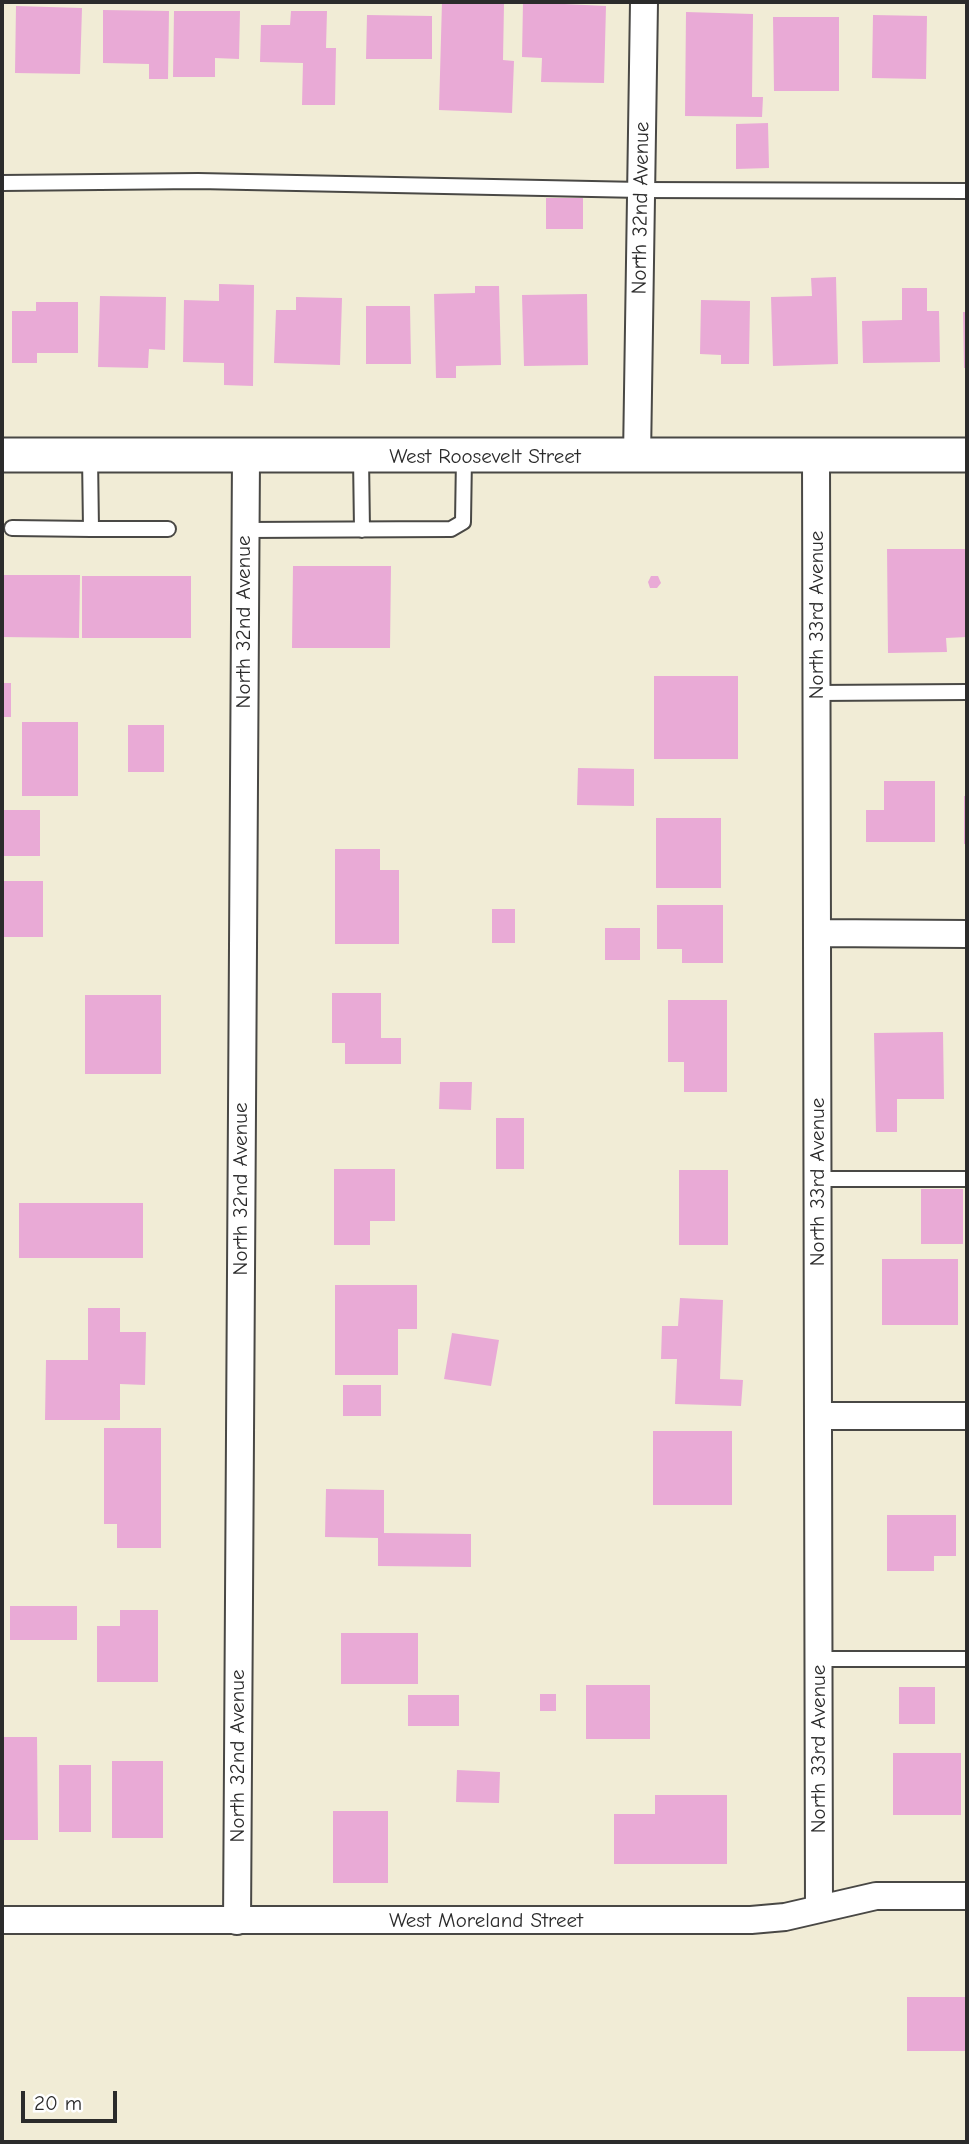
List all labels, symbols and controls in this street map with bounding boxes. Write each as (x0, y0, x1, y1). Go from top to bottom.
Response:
street label: North 32nd Avenue (627, 121, 655, 295)
street label: West Roosevelt Street (389, 444, 581, 470)
street label: North 33rd Avenue (804, 531, 830, 699)
street label: North 32nd Avenue (231, 536, 257, 708)
street label: North 33rd Avenue (805, 1098, 831, 1266)
street label: North 32nd Avenue (228, 1103, 254, 1275)
street label: North 33rd Avenue (806, 1665, 832, 1833)
street label: North 32nd Avenue (225, 1670, 251, 1842)
street label: West Moreland Street (389, 1908, 583, 1934)
scale bar (24, 2078, 121, 2122)
text: 20 m (34, 2091, 82, 2115)

